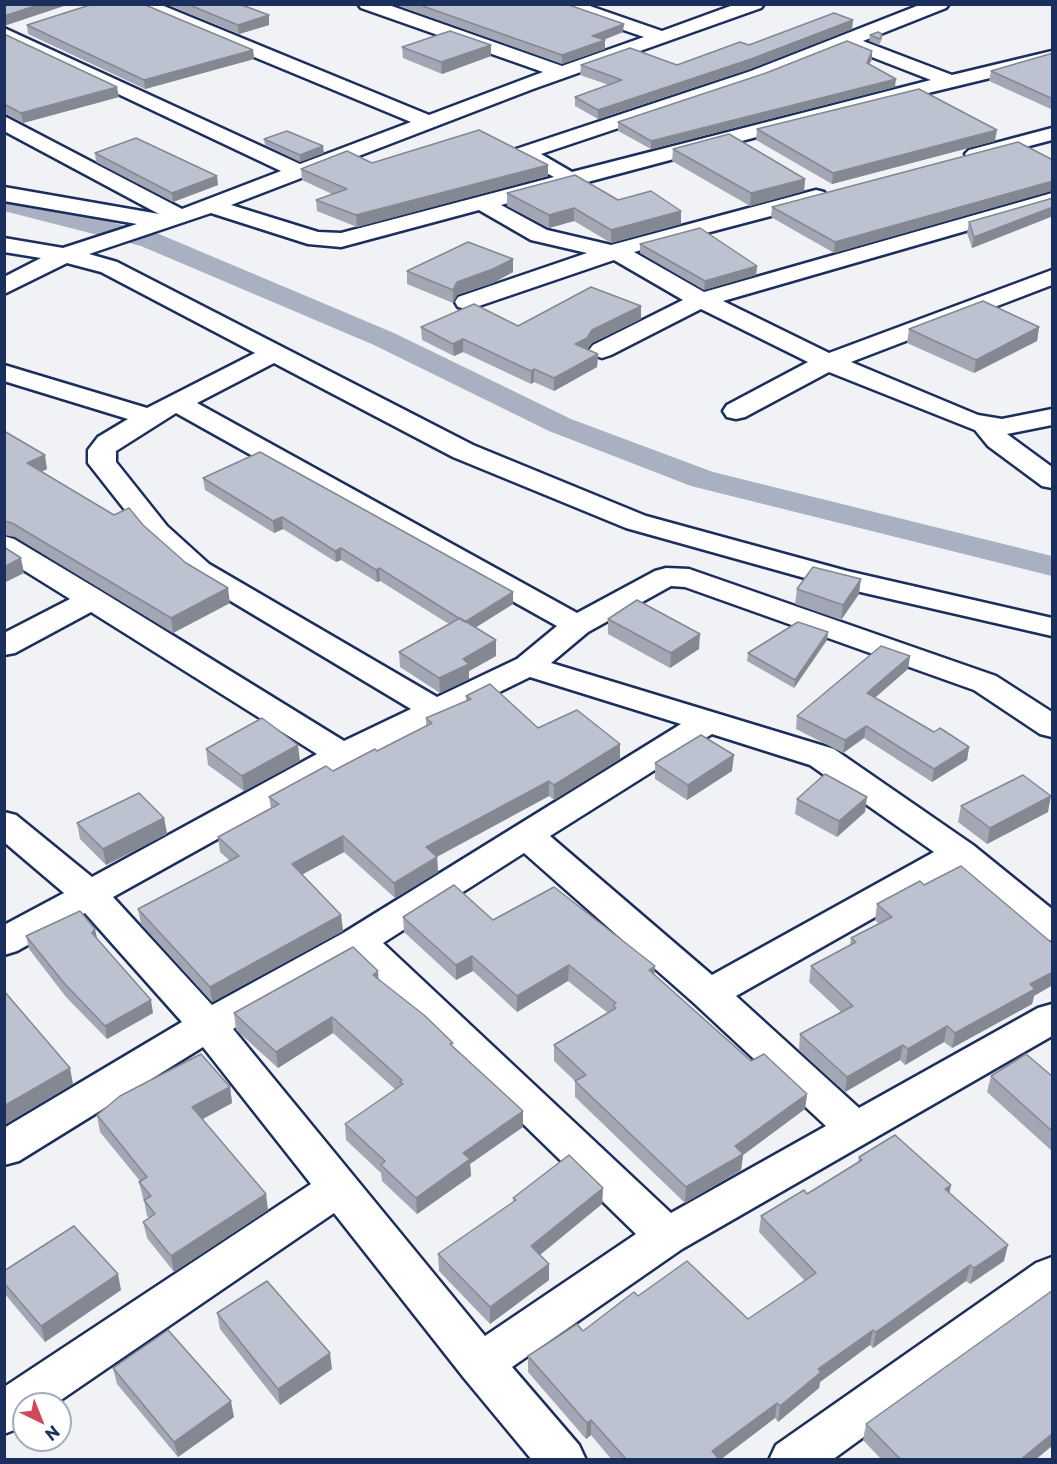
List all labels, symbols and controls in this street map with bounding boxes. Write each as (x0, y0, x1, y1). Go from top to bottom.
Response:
north arrow (12, 1392, 72, 1452)
text: N (40, 1421, 66, 1447)

